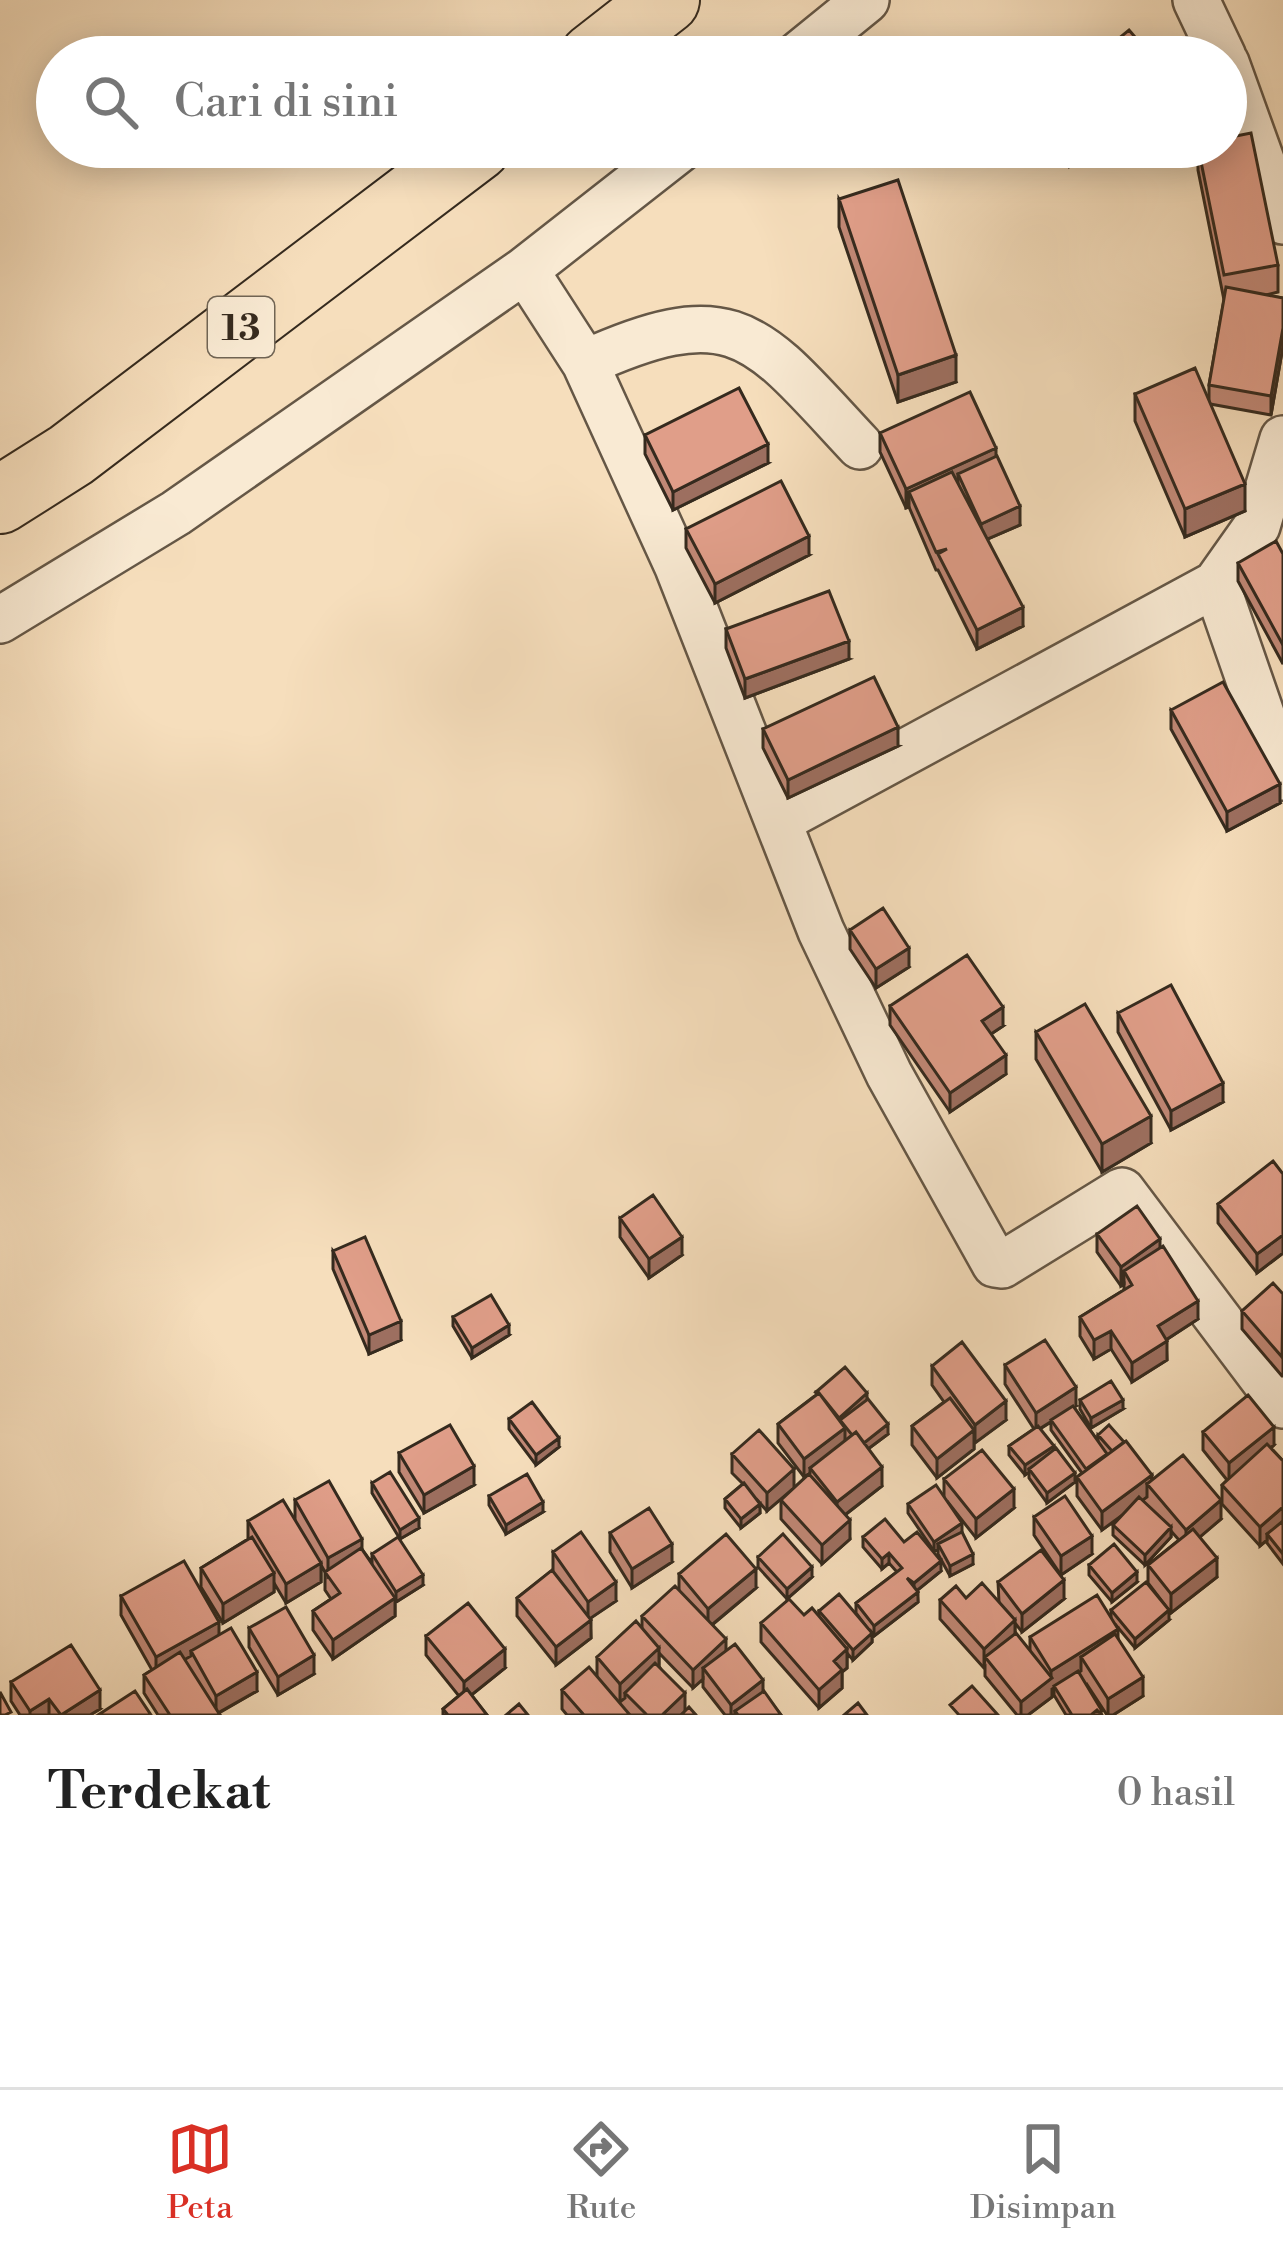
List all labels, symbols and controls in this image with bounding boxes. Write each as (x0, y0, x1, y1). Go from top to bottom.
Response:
search box (36, 36, 1247, 168)
icon: search (78, 69, 144, 135)
text: Cari di sini (174, 74, 398, 131)
road number: 13 (208, 297, 274, 357)
text: Terdekat (48, 1761, 270, 1825)
text: 0 hasil (1117, 1769, 1235, 1818)
tab: Peta (167, 2116, 233, 2229)
tab: Rute (567, 2116, 636, 2229)
tab: Disimpan (970, 2116, 1116, 2229)

